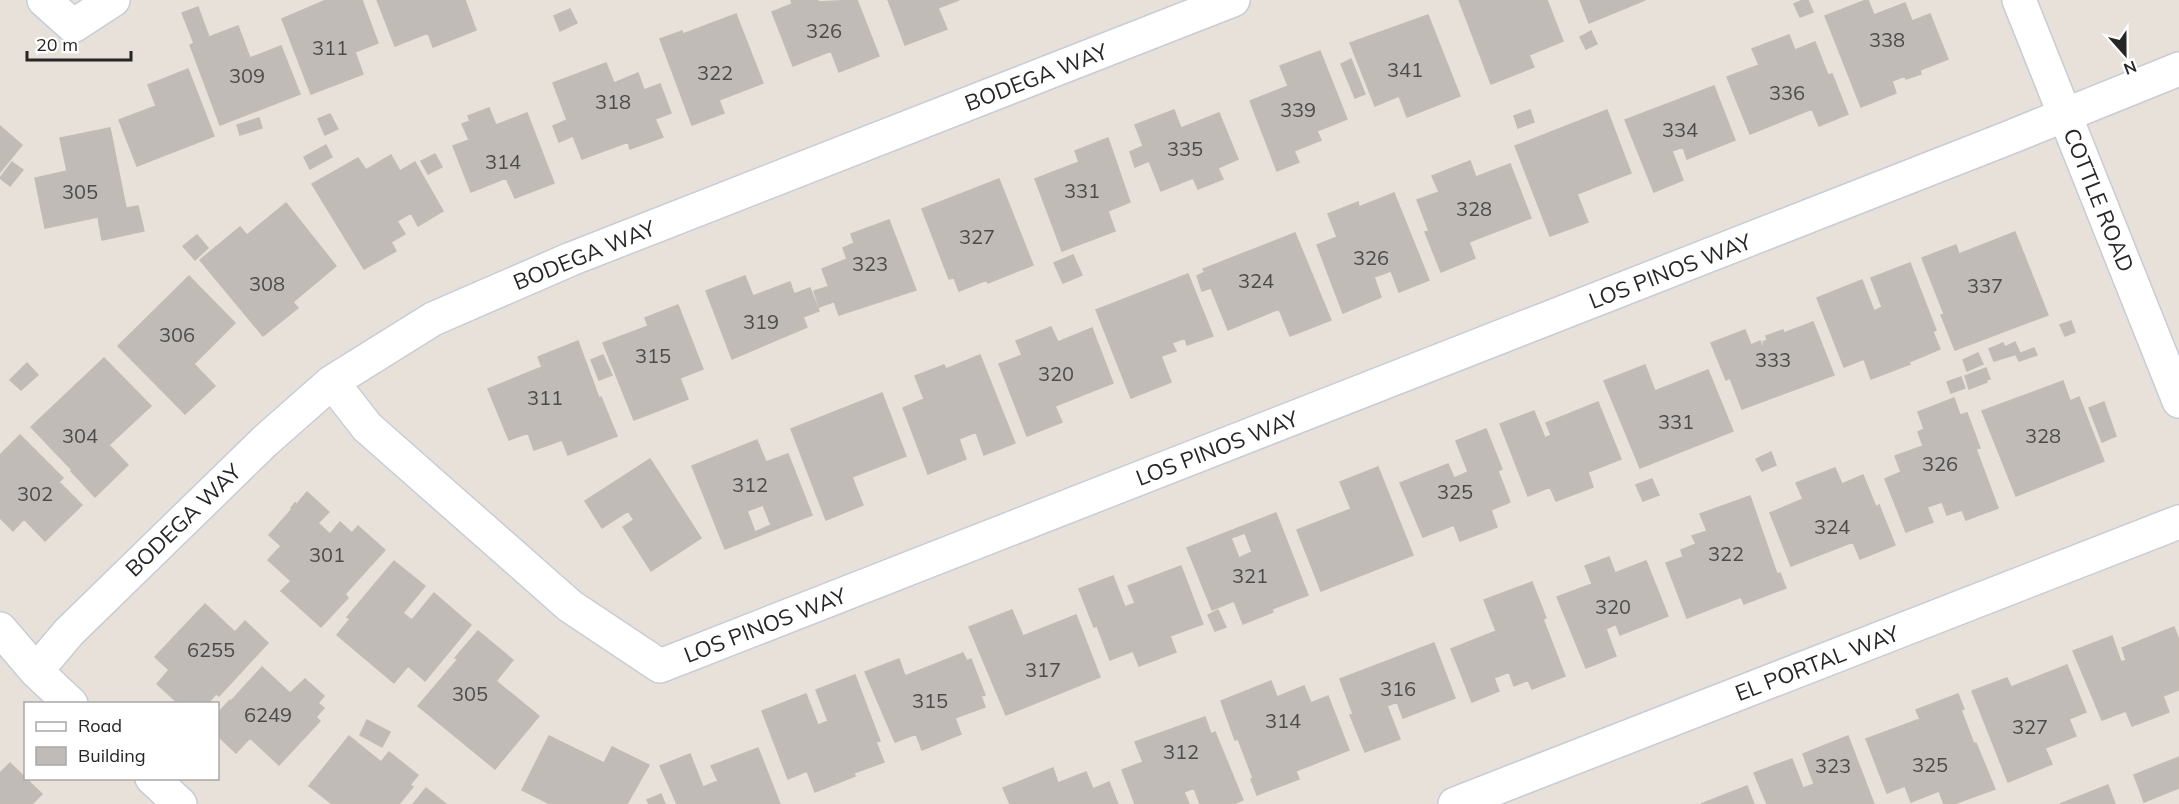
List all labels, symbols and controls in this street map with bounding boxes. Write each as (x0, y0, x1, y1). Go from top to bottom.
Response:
house number: 326 (806, 18, 842, 43)
scale bar (27, 24, 130, 62)
north arrow (2095, 24, 2155, 84)
house number: 338 (1869, 27, 1905, 52)
text: 20 m (36, 33, 78, 56)
house number: 311 (312, 35, 348, 60)
street label: BODEGA WAY (961, 37, 1112, 117)
house number: 341 (1387, 57, 1423, 82)
text: N (2121, 57, 2140, 80)
house number: 322 (697, 60, 733, 85)
house number: 309 (229, 63, 265, 88)
house number: 336 (1769, 80, 1805, 105)
house number: 318 (595, 89, 631, 114)
house number: 339 (1280, 97, 1316, 122)
house number: 334 (1662, 117, 1698, 142)
street label: COTTLE ROAD (2057, 124, 2141, 276)
house number: 335 (1167, 136, 1203, 161)
house number: 314 (485, 149, 521, 174)
house number: 331 (1064, 178, 1100, 203)
house number: 305 (62, 179, 98, 204)
house number: 328 (1456, 196, 1492, 221)
street label: BODEGA WAY (509, 214, 660, 296)
house number: 327 (959, 224, 995, 249)
street label: LOS PINOS WAY (1585, 227, 1756, 315)
house number: 326 (1353, 245, 1389, 270)
house number: 323 (852, 251, 888, 276)
house number: 324 (1238, 268, 1274, 293)
house number: 308 (249, 271, 285, 296)
house number: 337 (1967, 273, 2003, 298)
house number: 319 (743, 309, 779, 334)
house number: 306 (159, 322, 195, 347)
house number: 315 (635, 343, 671, 368)
house number: 333 (1755, 347, 1791, 372)
house number: 320 (1038, 361, 1074, 386)
house number: 311 (527, 385, 563, 410)
street label: LOS PINOS WAY (1132, 404, 1303, 492)
house number: 331 (1658, 409, 1694, 434)
house number: 304 (62, 423, 98, 448)
house number: 328 (2025, 423, 2061, 448)
house number: 326 (1922, 451, 1958, 476)
street label: BODEGA WAY (119, 457, 247, 582)
house number: 312 (732, 472, 768, 497)
house number: 325 (1437, 479, 1473, 504)
house number: 302 (17, 481, 53, 506)
house number: 324 (1814, 514, 1850, 539)
house number: 322 (1708, 541, 1744, 566)
house number: 301 (309, 542, 345, 567)
house number: 321 (1232, 563, 1268, 588)
street label: LOS PINOS WAY (680, 581, 851, 669)
house number: 320 (1595, 594, 1631, 619)
street label: EL PORTAL WAY (1731, 619, 1904, 707)
house number: 6255 (187, 637, 235, 662)
house number: 317 (1025, 657, 1061, 682)
house number: 316 (1380, 676, 1416, 701)
house number: 305 (452, 681, 488, 706)
house number: 315 (912, 688, 948, 713)
legend (24, 702, 219, 780)
house number: 6249 (244, 702, 292, 727)
house number: 314 (1265, 708, 1301, 733)
text: Road (78, 714, 122, 737)
house number: 327 (2012, 714, 2048, 739)
house number: 312 (1163, 739, 1199, 764)
text: Building (78, 744, 146, 767)
house number: 325 (1912, 752, 1948, 777)
house number: 323 (1815, 753, 1851, 778)

